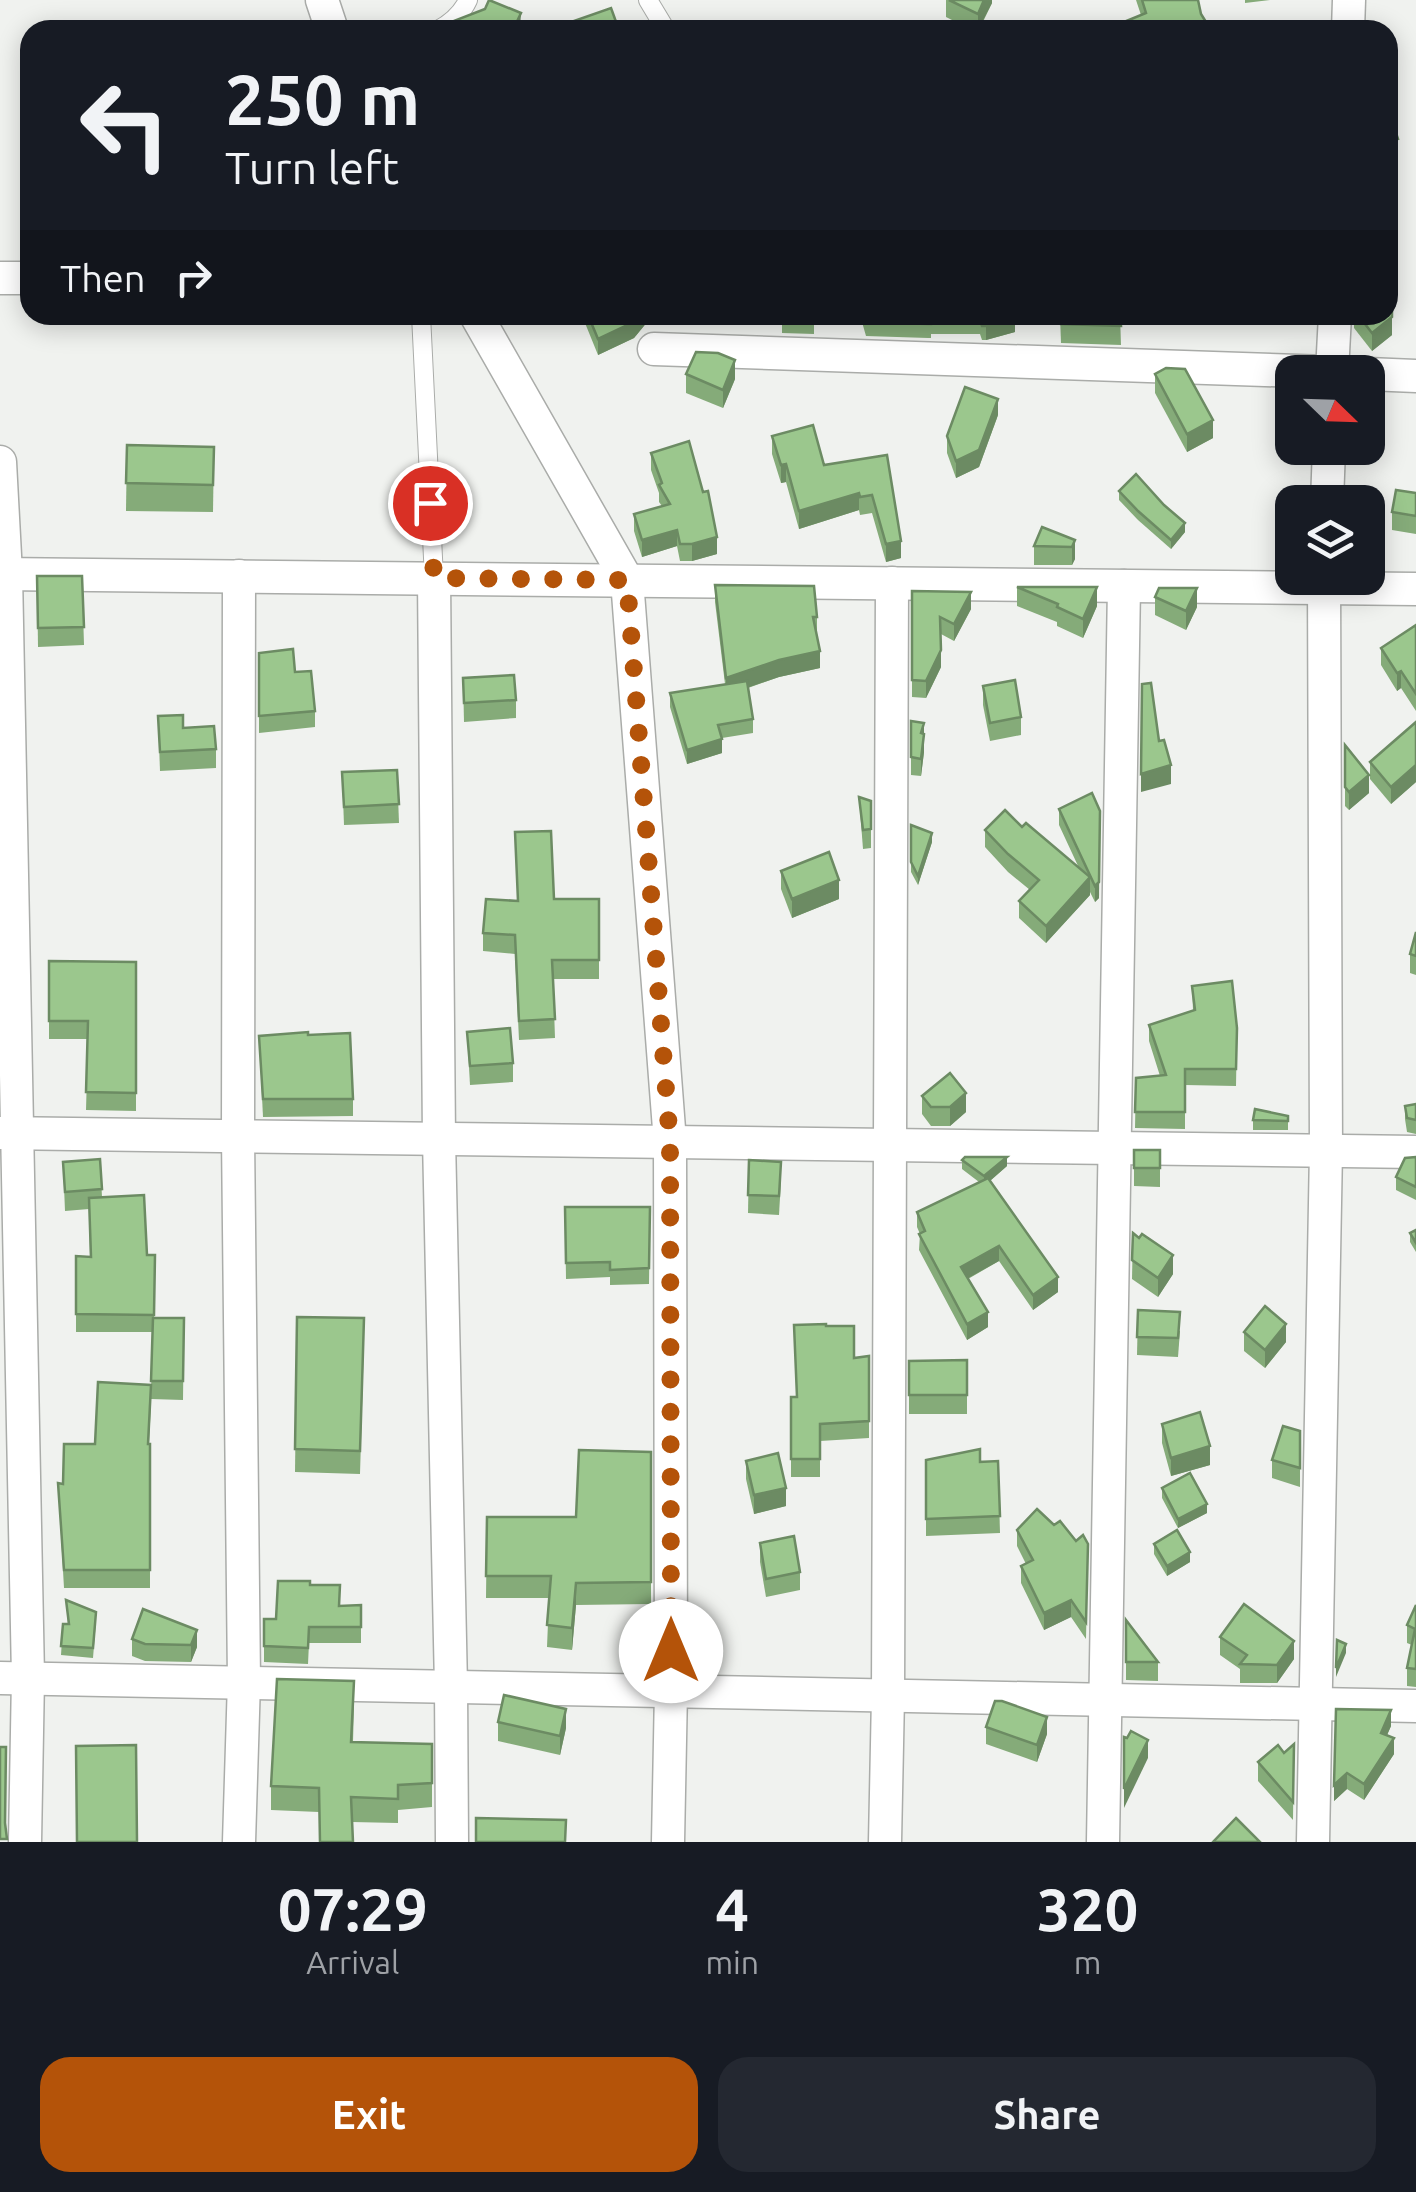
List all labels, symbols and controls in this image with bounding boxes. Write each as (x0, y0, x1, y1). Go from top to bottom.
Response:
icon: left (60, 60, 190, 190)
text: 250 m (225, 60, 420, 138)
text: Turn left (225, 142, 399, 193)
icon: right (166, 250, 221, 305)
text: Then (60, 257, 146, 299)
north arrow (1275, 355, 1385, 465)
map controls (1275, 355, 1385, 595)
pin (388, 461, 473, 546)
icon: arrive (403, 476, 458, 531)
button: layers (1275, 485, 1385, 595)
position arrow (619, 1599, 723, 1703)
text: 07:29 (278, 1875, 428, 1942)
text: 4 (715, 1875, 749, 1942)
text: 320 (1037, 1875, 1138, 1942)
text: Arrival (306, 1944, 399, 1980)
text: min (705, 1944, 759, 1980)
text: m (1074, 1944, 1101, 1980)
button: Exit (40, 2057, 698, 2172)
button: Share (718, 2057, 1376, 2172)

